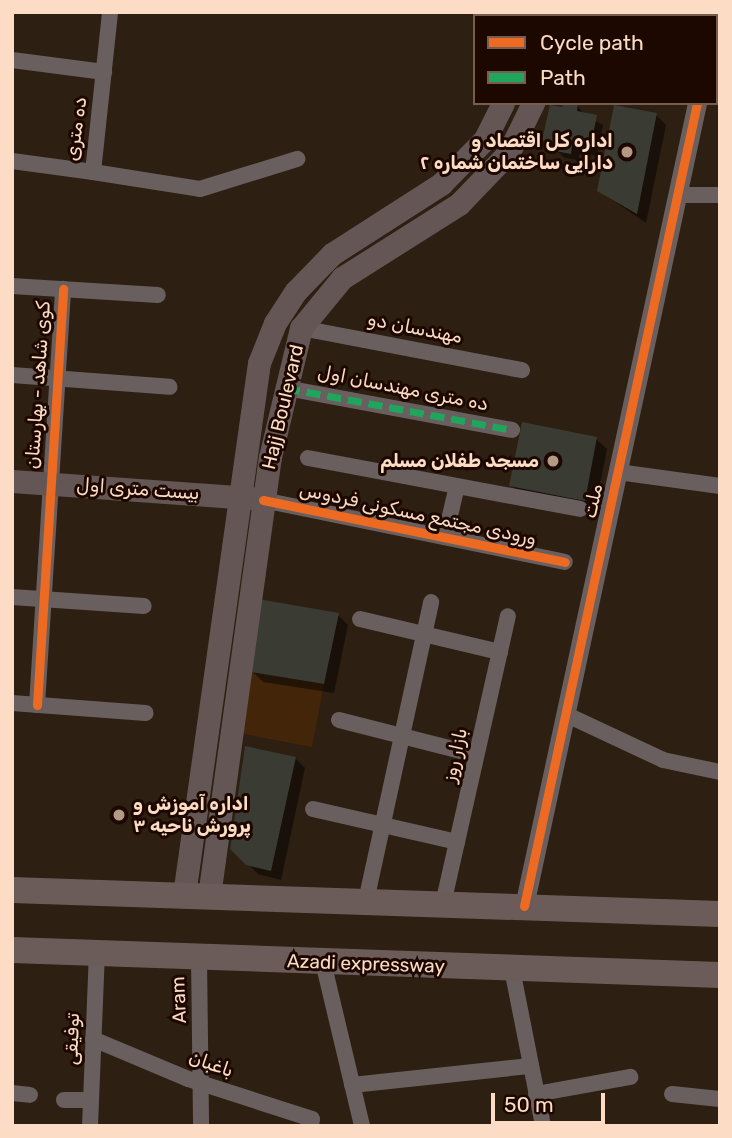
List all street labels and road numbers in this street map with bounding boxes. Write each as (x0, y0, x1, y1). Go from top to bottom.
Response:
street label: ده متری (60, 96, 92, 162)
street label: کوی شاهد - بهارستان (21, 300, 55, 470)
street label: مهندسان دو (366, 308, 464, 348)
street label: Hajj Boulevard (258, 342, 308, 472)
street label: ده متری مهندسان اول (316, 360, 490, 416)
street label: بیست متری اول (76, 473, 200, 505)
street label: ورودی مجتمع مسکونی فردوس (298, 478, 538, 550)
street label: ملت (578, 482, 608, 520)
street label: بازار روز (438, 726, 472, 784)
street label: Azadi expressway (287, 950, 445, 978)
street label: Aram (167, 976, 191, 1024)
street label: توفیقی (60, 1012, 84, 1066)
street label: باغبان (186, 1046, 236, 1082)

